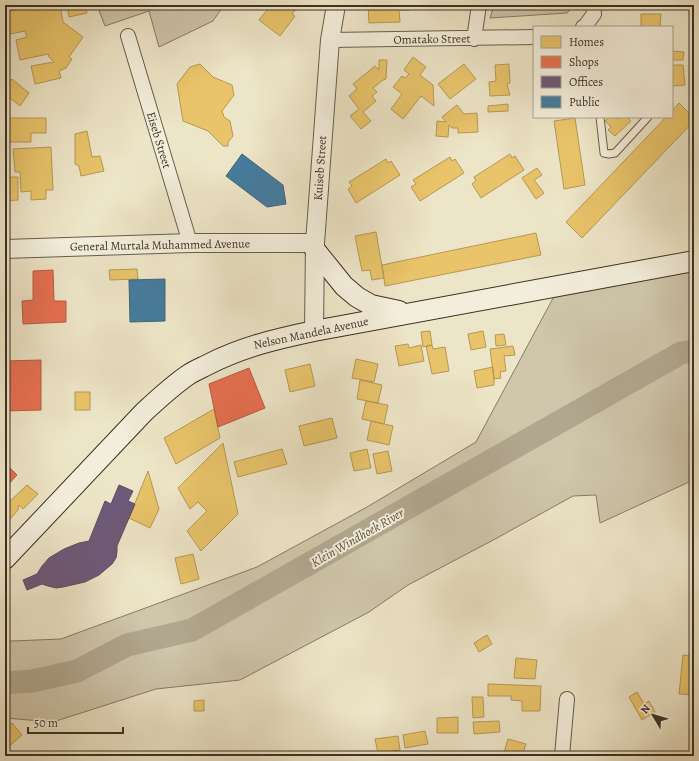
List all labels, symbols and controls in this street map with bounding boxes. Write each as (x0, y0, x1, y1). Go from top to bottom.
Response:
legend (533, 26, 673, 118)
street label: Omatako Street (393, 30, 471, 48)
text: Homes (569, 34, 604, 50)
text: Shops (569, 54, 599, 70)
text: Offices (569, 74, 603, 90)
text: Public (569, 94, 600, 110)
street label: Eiseb Street (143, 110, 175, 170)
street label: Kuiseb Street (310, 135, 330, 201)
street label: General Murtala Muhammed Avenue (70, 235, 250, 255)
street label: Nelson Mandela Avenue (252, 313, 370, 353)
water label: Klein Windhoek River (308, 504, 407, 571)
north arrow (633, 695, 673, 735)
text: N (637, 701, 654, 717)
scale bar (28, 709, 123, 735)
text: 50 m (34, 715, 58, 731)

